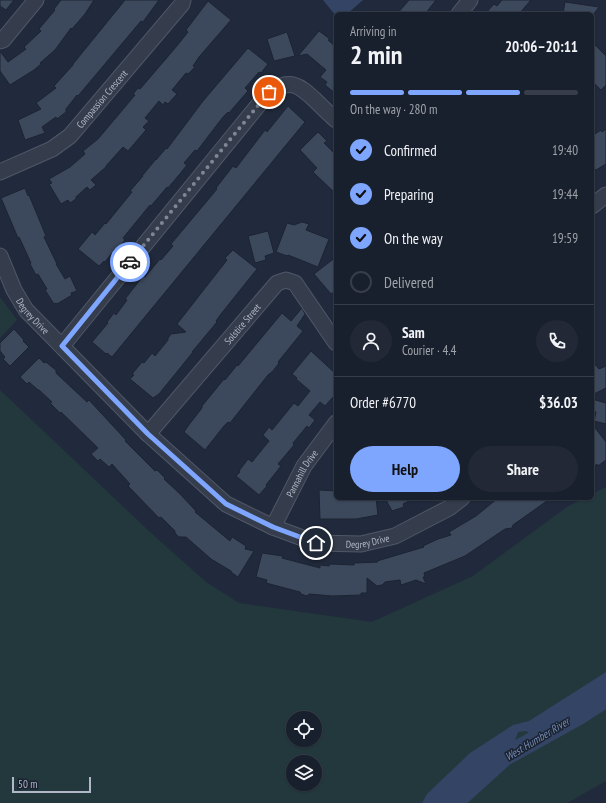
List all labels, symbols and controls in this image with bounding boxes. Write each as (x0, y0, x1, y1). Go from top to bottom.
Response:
text: Arriving in (350, 23, 397, 40)
text: 20:06–20:11 (505, 37, 578, 56)
text: 2 min (350, 38, 403, 71)
street label: Compassion Crescent (73, 67, 130, 131)
pin (252, 75, 286, 109)
icon: bag (258, 81, 280, 103)
text: On the way · 280 m (350, 101, 437, 118)
icon: check (350, 139, 372, 161)
text: Confirmed (384, 141, 437, 160)
text: 19:40 (552, 142, 578, 159)
icon: check (350, 183, 372, 205)
text: Preparing (384, 185, 434, 204)
text: 19:44 (552, 186, 578, 203)
icon: check (350, 227, 372, 249)
text: On the way (384, 229, 443, 248)
text: 19:59 (552, 230, 578, 247)
courier (110, 242, 150, 282)
icon: car (119, 251, 141, 273)
text: Delivered (384, 273, 434, 292)
street label: Degrey Drive (14, 295, 52, 337)
street label: Solstice Street (221, 300, 263, 347)
button: person (350, 320, 392, 362)
button: phone (536, 320, 578, 362)
text: Sam (402, 323, 425, 342)
text: Courier · 4.4 (402, 342, 456, 359)
text: Order #6770 (350, 393, 416, 412)
text: $36.03 (539, 393, 578, 412)
button: Help (350, 446, 460, 492)
button: Share (468, 446, 578, 492)
street label: Pannahill Drive (283, 447, 320, 499)
pin (299, 526, 333, 560)
street label: Degrey Drive (346, 531, 391, 551)
icon: home (305, 532, 327, 554)
map controls (286, 711, 322, 791)
button: locate (286, 711, 322, 747)
water label: West Humber River (502, 713, 573, 764)
button: layers (286, 755, 322, 791)
scale bar (12, 775, 91, 794)
text: 50 m (18, 777, 37, 791)

